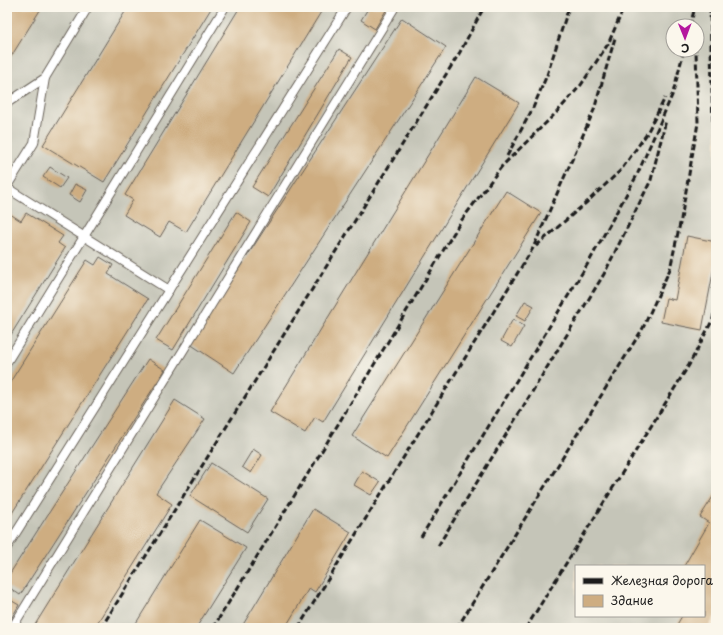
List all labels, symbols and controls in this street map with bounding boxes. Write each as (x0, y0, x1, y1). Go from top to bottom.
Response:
north arrow (665, 18, 705, 58)
text: С (681, 40, 689, 57)
legend (575, 565, 705, 617)
text: Железная дорога (611, 571, 714, 589)
text: Здание (611, 591, 653, 609)

